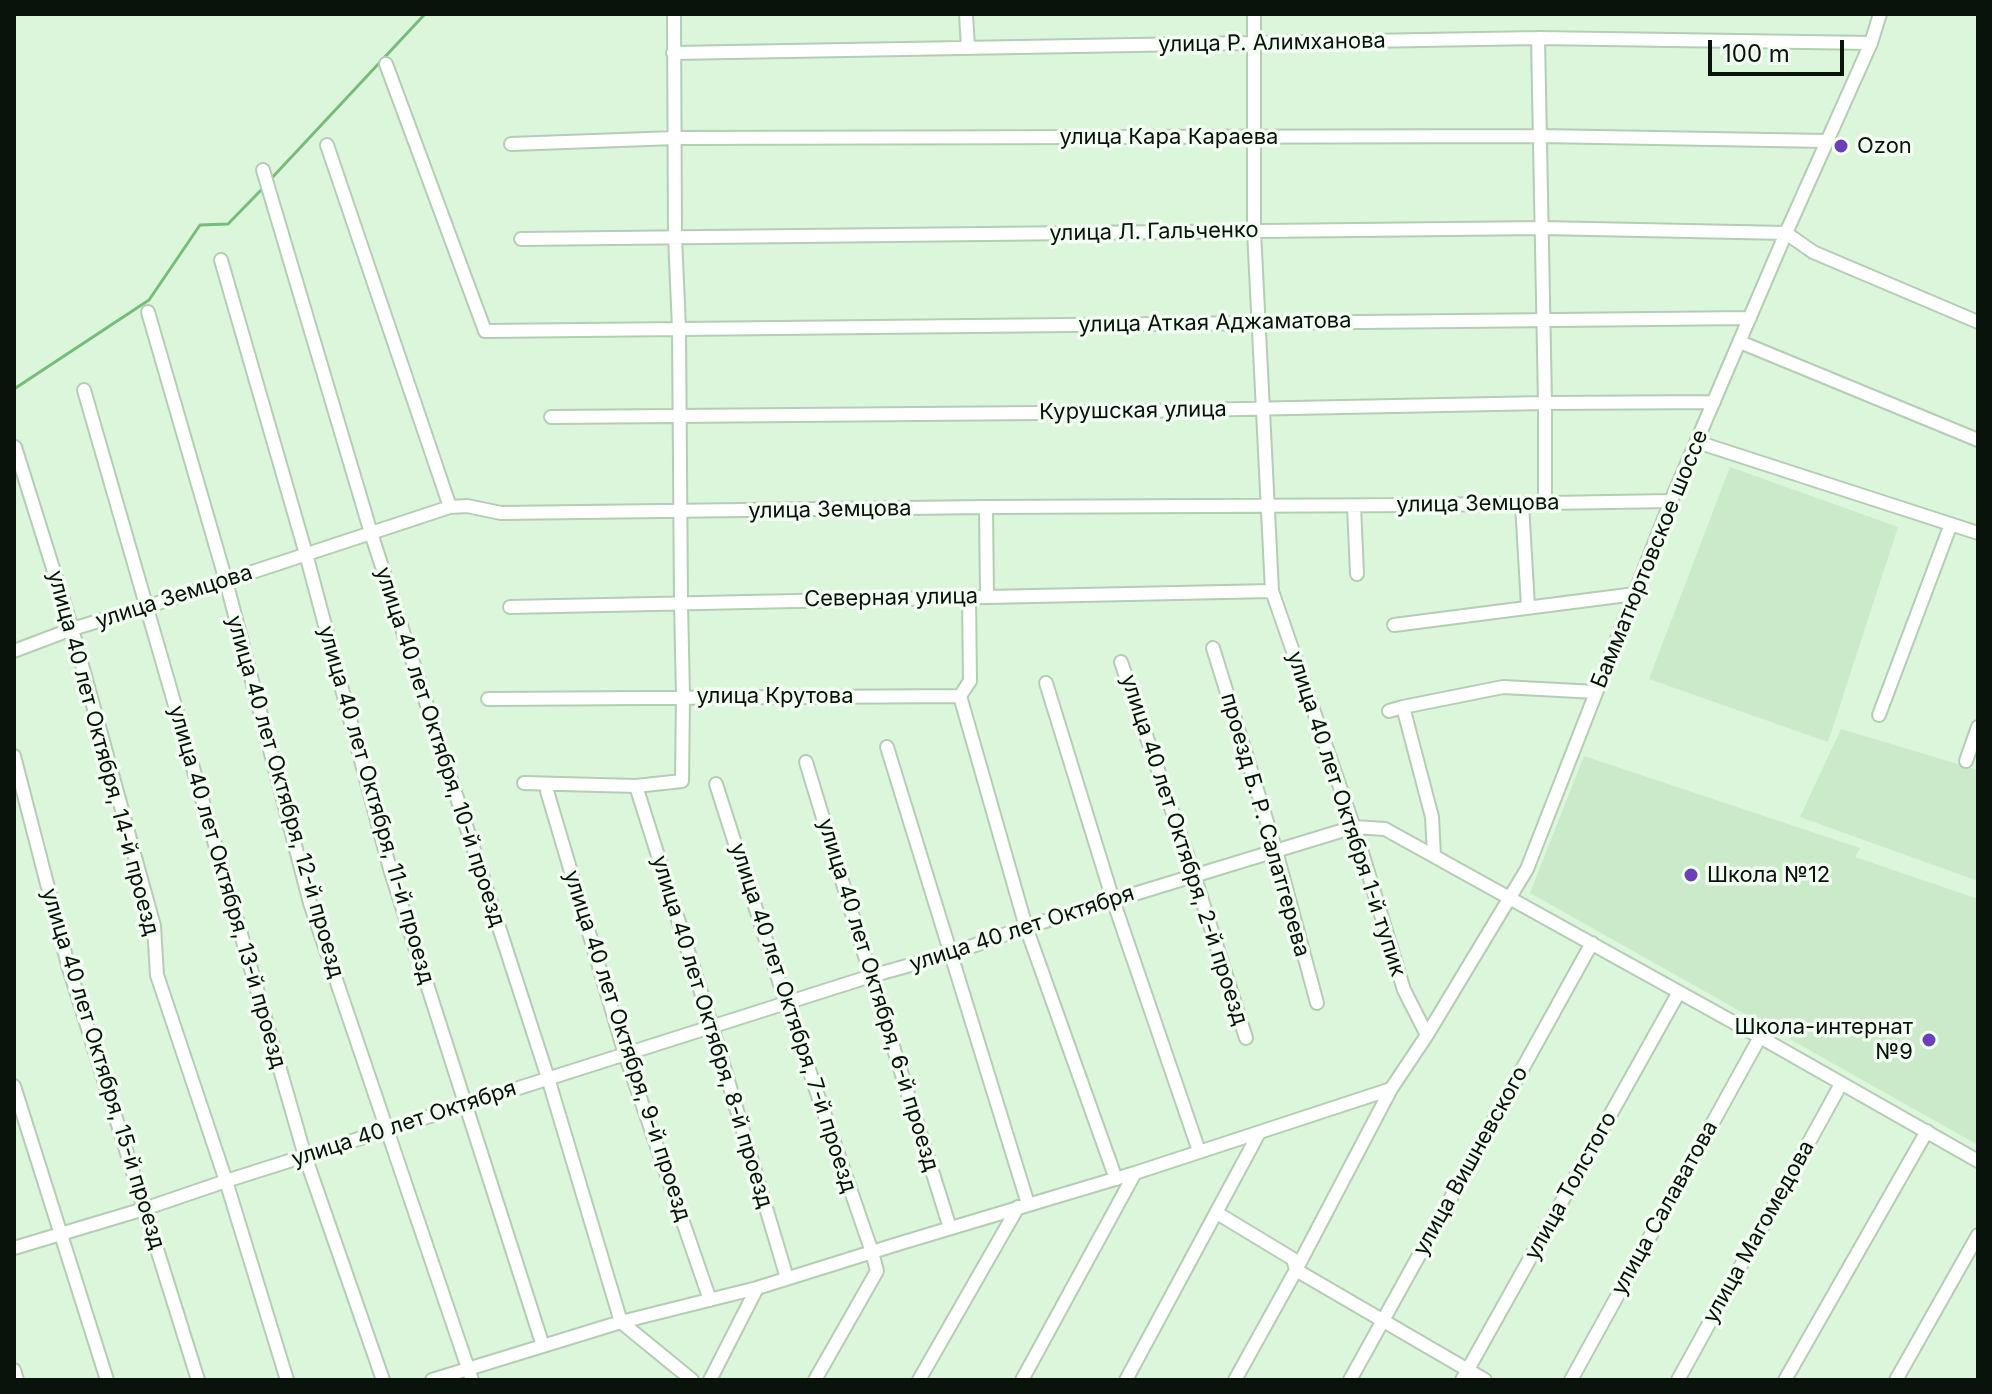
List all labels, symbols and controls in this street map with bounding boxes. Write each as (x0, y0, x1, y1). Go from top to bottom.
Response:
scale bar (1712, 24, 1848, 74)
street label: улица Р. Алимханова (1158, 28, 1386, 58)
text: 100 m (1722, 39, 1790, 68)
street label: улица Кара Караева (1060, 124, 1278, 150)
place label: Ozon (1857, 133, 1912, 159)
marker: Ozon (1832, 137, 1850, 155)
street label: улица Л. Гальченко (1049, 217, 1259, 247)
street label: улица Аткая Аджаматова (1078, 307, 1352, 339)
street label: Курушская улица (1039, 396, 1227, 426)
street label: Бамматюртовское шоссе (1586, 426, 1714, 692)
street label: улица Земцова (1396, 489, 1560, 519)
street label: улица Земцова (748, 495, 912, 525)
street label: улица Земцова (92, 559, 256, 635)
street label: улица 40 лет Октября, 10-й проезд (369, 564, 511, 930)
street label: улица 40 лет Октября, 14-й проезд (41, 568, 165, 938)
street label: Северная улица (804, 583, 978, 613)
street label: улица 40 лет Октября, 12-й проезд (220, 613, 350, 981)
street label: улица 40 лет Октября, 11-й проезд (312, 623, 440, 987)
street label: улица 40 лет Октября 1-й тупик (1281, 648, 1411, 980)
street label: улица 40 лет Октября, 2-й проезд (1115, 671, 1253, 1029)
street label: улица Крутова (696, 683, 854, 709)
street label: проезд Б. Р. Салатгерева (1215, 690, 1315, 960)
street label: улица 40 лет Октября, 13-й проезд (162, 703, 292, 1071)
street label: улица 40 лет Октября, 6-й проезд (812, 815, 944, 1175)
street label: улица 40 лет Октября, 7-й проезд (724, 840, 862, 1196)
street label: улица 40 лет Октября, 8-й проезд (646, 852, 778, 1212)
place label: Школа №12 (1707, 862, 1830, 888)
marker: Школа №12 (1682, 866, 1700, 884)
street label: улица 40 лет Октября, 9-й проезд (558, 867, 696, 1225)
street label: улица 40 лет Октября (906, 880, 1138, 978)
street label: улица 40 лет Октября, 15-й проезд (35, 885, 171, 1253)
place label: Школа-интернат №9 (1734, 1014, 1913, 1066)
marker: Школа-интернат №9 (1920, 1031, 1938, 1049)
street label: улица Вишневского (1408, 1062, 1534, 1260)
street label: улица 40 лет Октября (288, 1075, 520, 1173)
street label: улица Толстого (1519, 1107, 1623, 1265)
street label: улица Салаватова (1606, 1116, 1724, 1300)
street label: улица Магомедова (1698, 1136, 1820, 1328)

